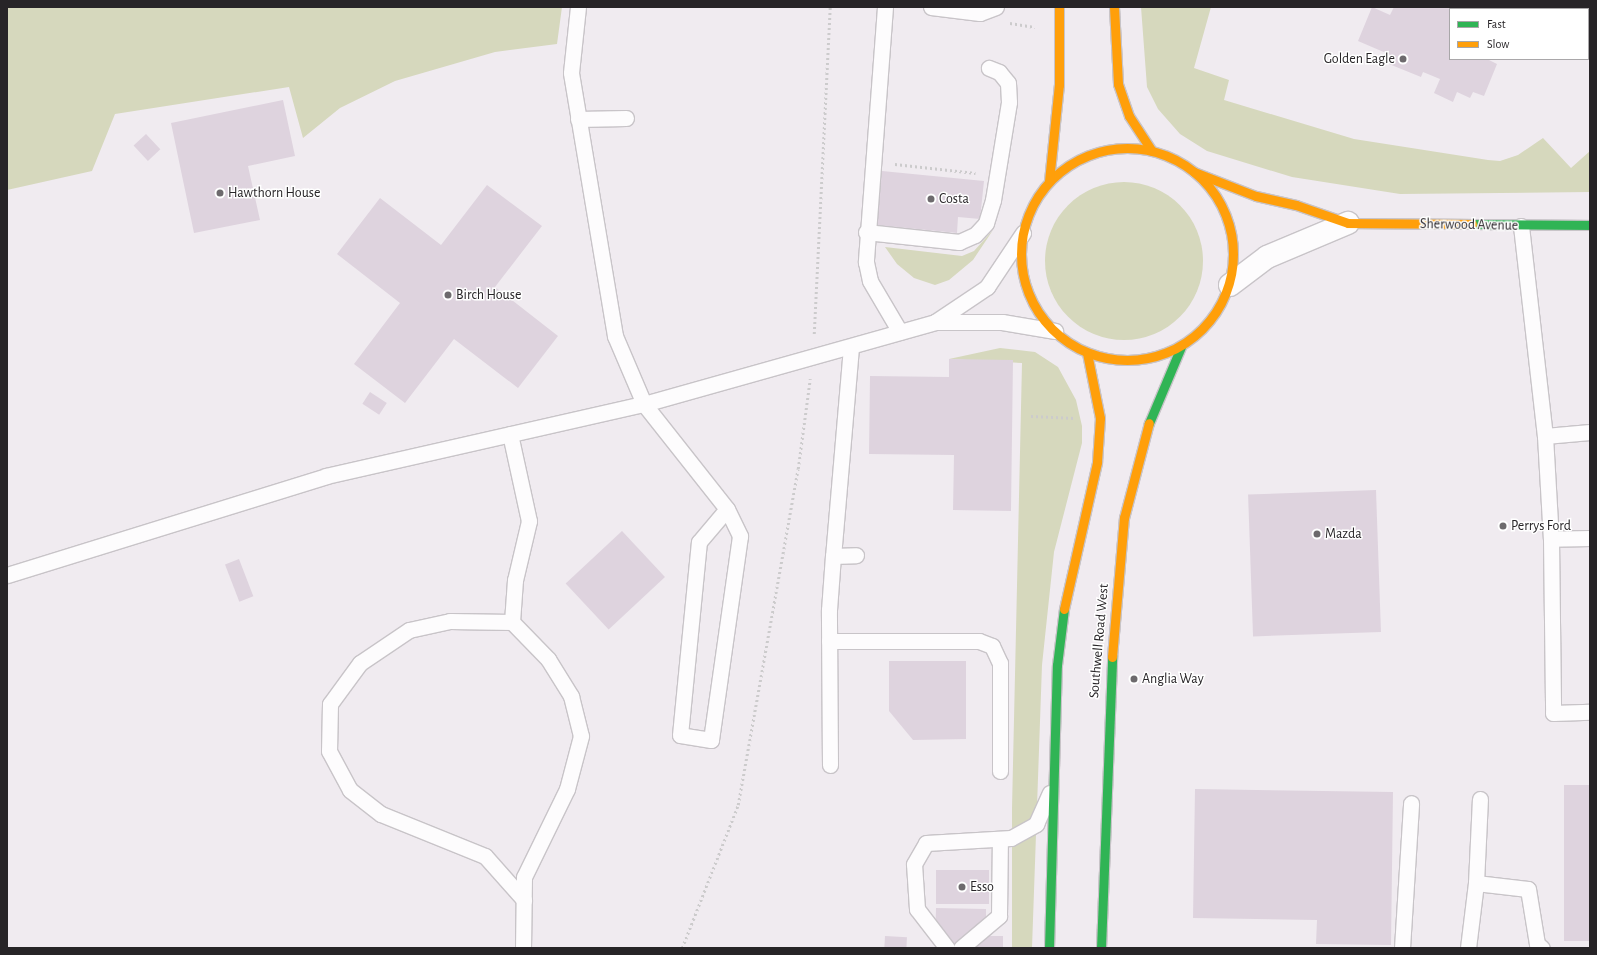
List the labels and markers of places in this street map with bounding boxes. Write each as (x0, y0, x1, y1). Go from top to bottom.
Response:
place label: Golden Eagle (1324, 51, 1395, 67)
marker: Golden Eagle (1398, 54, 1408, 64)
place label: Hawthorn House (228, 185, 320, 201)
marker: Hawthorn House (215, 188, 225, 198)
place label: Costa (939, 191, 969, 207)
marker: Costa (926, 194, 936, 204)
place label: Birch House (456, 287, 521, 303)
marker: Birch House (443, 290, 453, 300)
place label: Perrys Ford (1511, 518, 1571, 534)
marker: Perrys Ford (1498, 521, 1508, 531)
place label: Mazda (1325, 526, 1362, 542)
marker: Mazda (1312, 529, 1322, 539)
place label: Anglia Way (1142, 671, 1204, 687)
marker: Anglia Way (1129, 674, 1139, 684)
place label: Esso (970, 879, 994, 895)
marker: Esso (957, 882, 967, 892)

